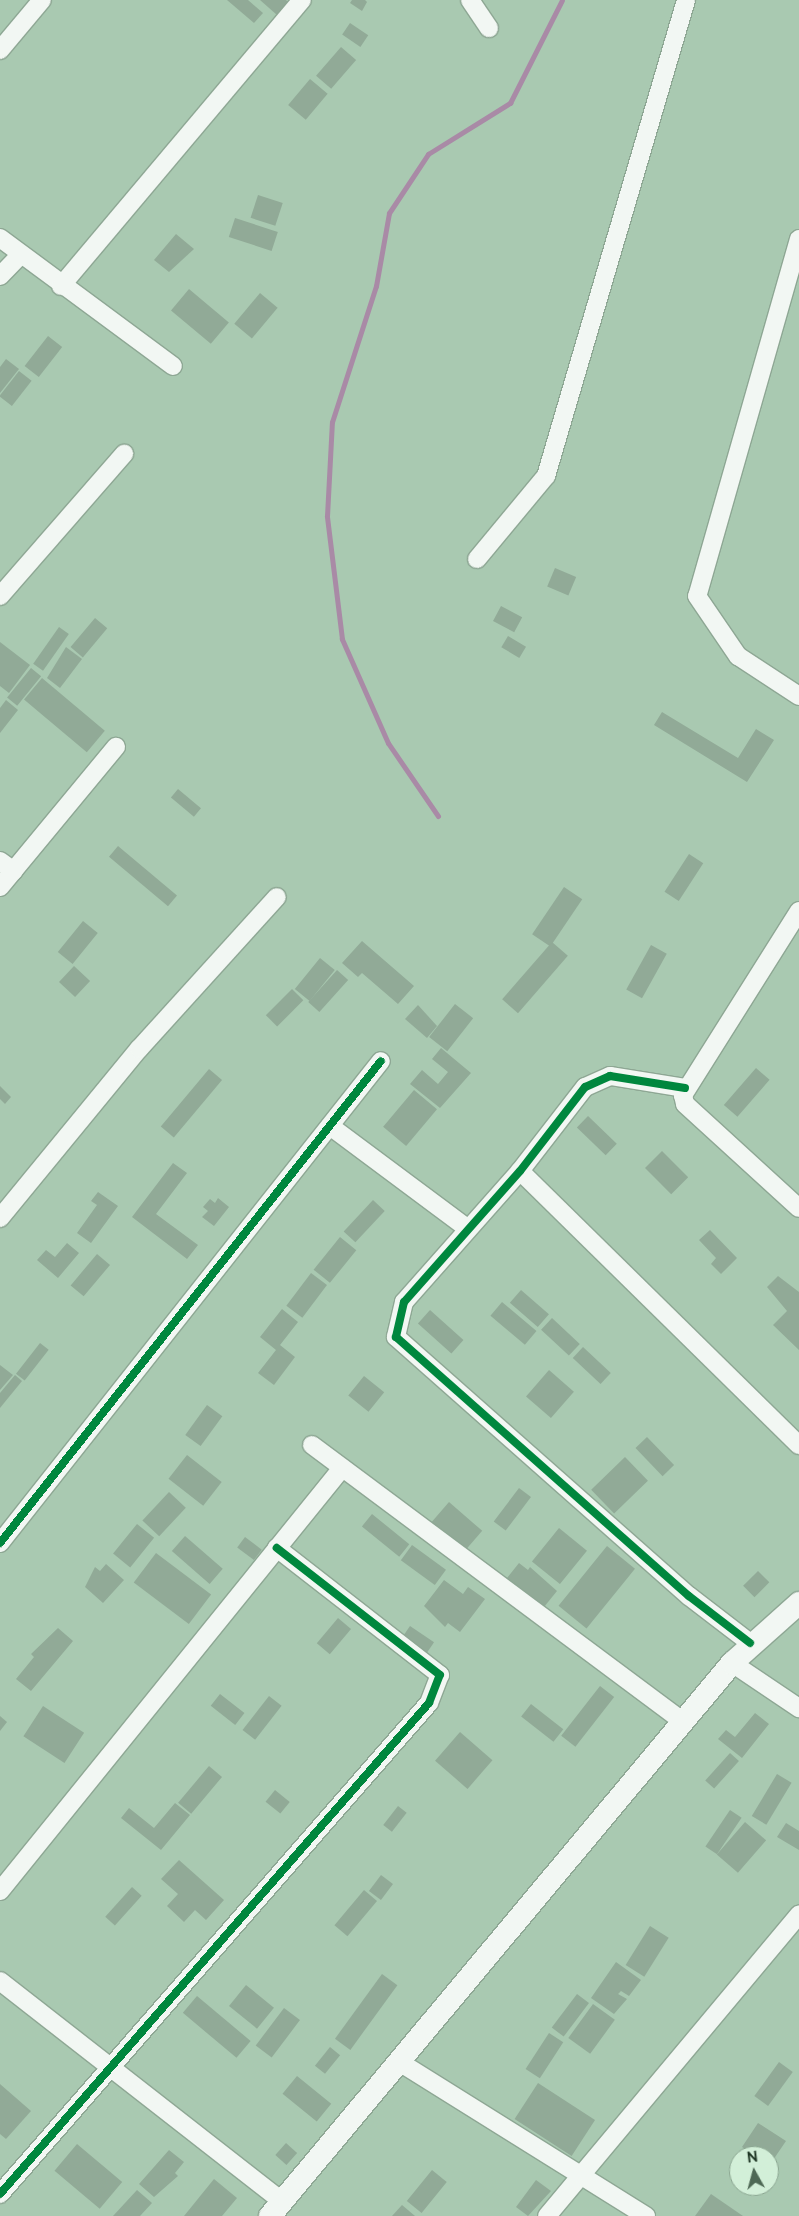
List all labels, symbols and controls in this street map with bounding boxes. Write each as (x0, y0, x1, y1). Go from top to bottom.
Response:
north arrow (729, 2146, 779, 2196)
text: N (746, 2149, 759, 2166)

